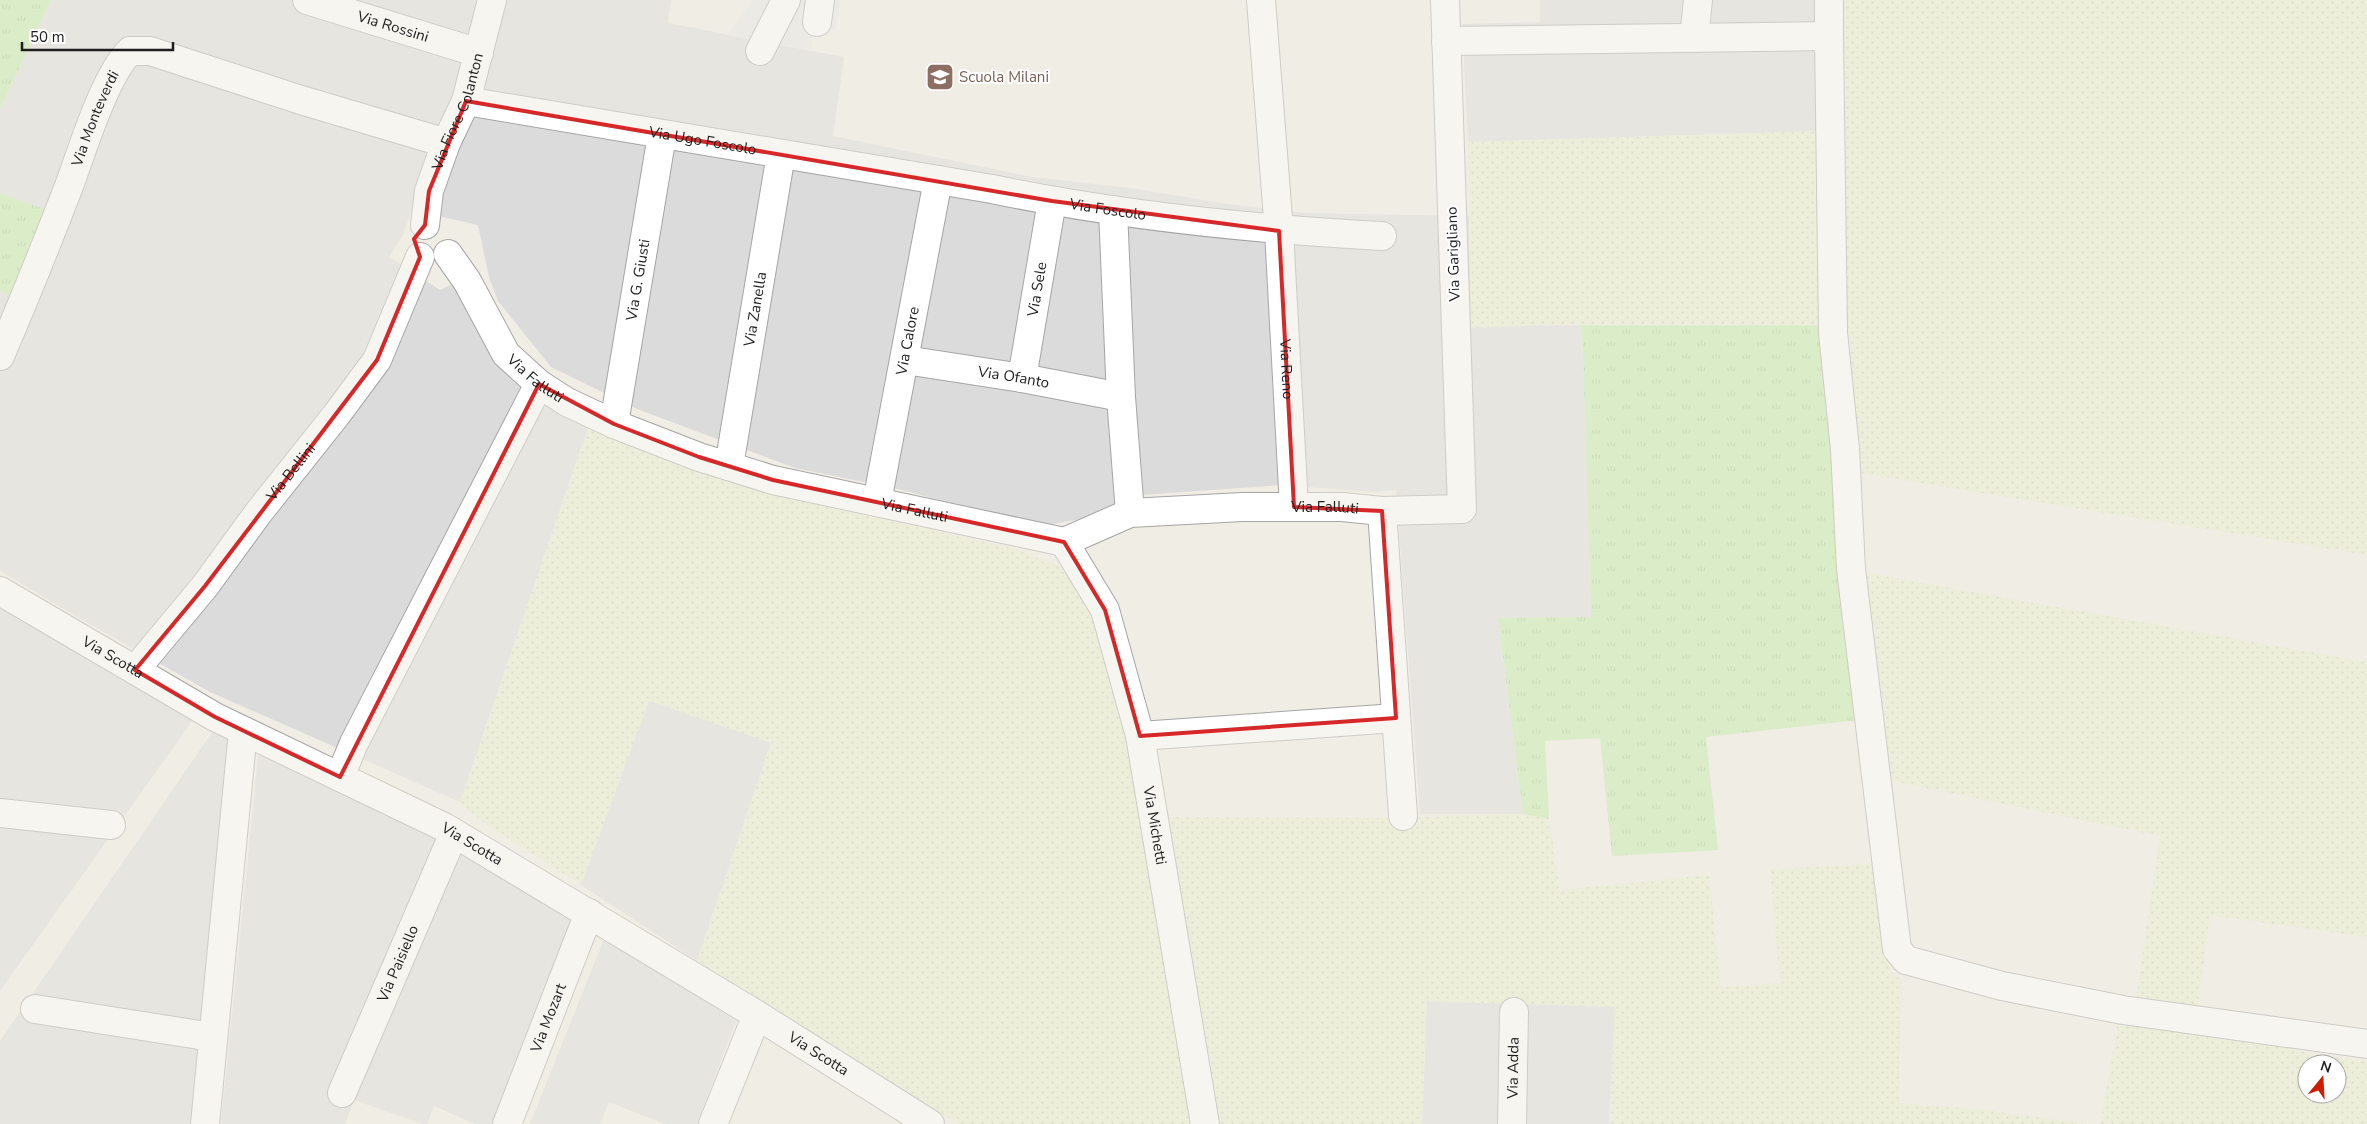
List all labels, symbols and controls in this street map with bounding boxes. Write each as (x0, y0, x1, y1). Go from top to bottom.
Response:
street label: Via Rossini (354, 6, 431, 47)
scale bar (22, 20, 174, 52)
text: 50 m (30, 27, 65, 47)
street label: Via Fiore Colanton (427, 51, 488, 174)
school or university icon: Scuola Milani (925, 62, 955, 92)
street label: Via Monteverdi (66, 67, 124, 170)
place label: Scuola Milani (959, 67, 1049, 87)
street label: Via Ugo Foscolo (646, 122, 758, 159)
street label: Via Foscolo (1067, 194, 1147, 225)
street label: Via Garigliano (1441, 206, 1465, 303)
street label: Via G. Giusti (621, 238, 655, 323)
street label: Via Sele (1022, 260, 1052, 319)
street label: Via Zanella (739, 270, 771, 349)
street label: Via Calore (891, 305, 924, 378)
street label: Via Reno (1275, 337, 1298, 400)
street label: Via Falluti (502, 349, 567, 407)
street label: Via Ofanto (976, 361, 1051, 393)
street label: Via Bellini (261, 439, 320, 506)
street label: Via Falluti (878, 493, 950, 527)
street label: Via Falluti (1290, 497, 1360, 519)
street label: Via Scotta (78, 631, 148, 683)
street label: Via Michetti (1138, 784, 1171, 866)
street label: Via Scotta (437, 817, 506, 870)
street label: Via Paisiello (372, 922, 423, 1006)
street label: Via Mozart (525, 980, 571, 1056)
street label: Via Scotta (783, 1027, 853, 1080)
street label: Via Adda (1502, 1037, 1524, 1100)
north arrow (2297, 1054, 2347, 1104)
text: N (2318, 1056, 2334, 1078)

